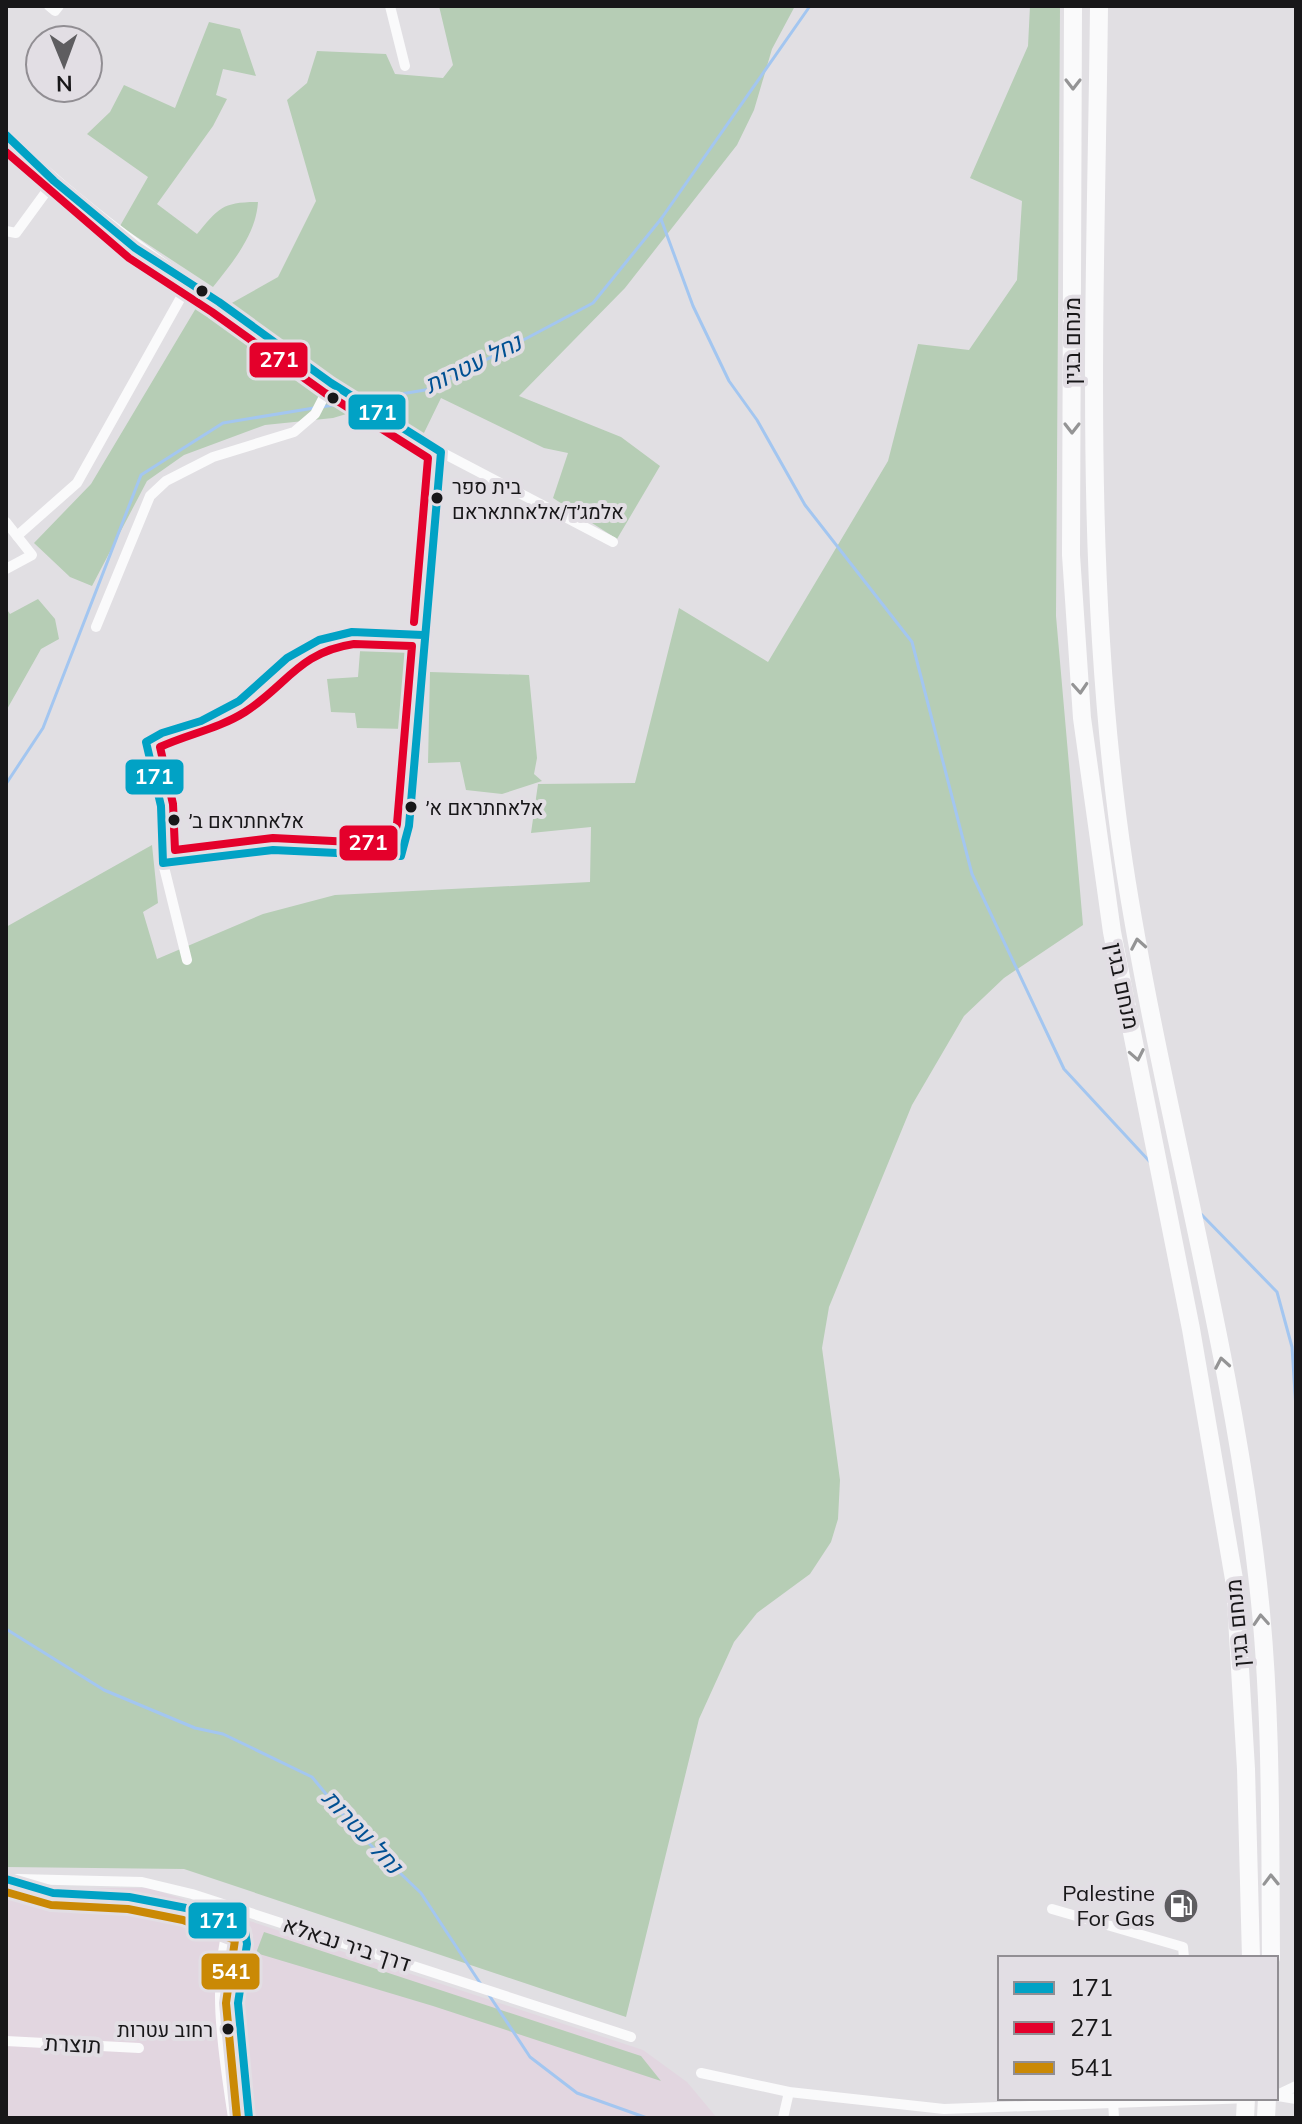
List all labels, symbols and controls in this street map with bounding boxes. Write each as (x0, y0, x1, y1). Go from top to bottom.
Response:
north arrow (24, 24, 104, 104)
text: N (56, 70, 73, 98)
one-way arrow (1064, 78, 1082, 91)
unlabelled marker (194, 283, 210, 299)
street label: מנחם בגין (1058, 297, 1086, 385)
water label: נחל עטרות (419, 326, 528, 399)
line badge: 271 (248, 341, 309, 379)
text: 271 (259, 345, 299, 373)
unlabelled marker (325, 390, 341, 406)
line badge: 171 (347, 393, 407, 431)
text: 171 (357, 398, 397, 426)
one-way arrow (1063, 422, 1081, 435)
place label: בית ספר אלמג׳ד/אלאחתאראם (452, 474, 624, 524)
marker: בית ספר אלמג׳ד/אלאחתאראם (429, 490, 445, 506)
one-way arrow (1071, 682, 1088, 695)
line badge: 171 (124, 758, 185, 796)
text: 171 (134, 762, 174, 790)
place label: אלאחתראם א׳ (426, 795, 543, 820)
marker: אלאחתראם א׳ (403, 799, 419, 815)
place label: אלאחתראם ב׳ (189, 808, 304, 833)
marker: אלאחתראם ב׳ (166, 812, 182, 828)
line badge: 271 (338, 824, 399, 862)
text: 271 (348, 828, 388, 856)
one-way arrow (1131, 937, 1148, 950)
street label: מנחם בגין (1100, 940, 1146, 1032)
one-way arrow (1128, 1048, 1145, 1062)
one-way arrow (1214, 1357, 1231, 1370)
street label: מנחם בגין (1219, 1578, 1255, 1668)
one-way arrow (1253, 1613, 1270, 1626)
water label: נחל עטרות (316, 1783, 411, 1881)
one-way arrow (1262, 1873, 1279, 1886)
place label: Palestine For Gas (1062, 1879, 1155, 1932)
fuel station icon: Palestine For Gas (1162, 1887, 1200, 1925)
line badge: 171 (187, 1901, 248, 1940)
text: 171 (198, 1906, 238, 1934)
street label: דרך ביר נבאלא (280, 1910, 414, 1978)
line badge: 541 (200, 1952, 261, 1991)
legend (998, 1956, 1278, 2100)
text: 541 (211, 1957, 251, 1985)
text: 171 (1070, 1972, 1113, 2002)
text: 271 (1070, 2012, 1113, 2042)
place label: רחוב עטרות (117, 2017, 213, 2042)
marker: רחוב עטרות (220, 2021, 236, 2037)
street label: תוצרת (44, 2029, 102, 2059)
text: 541 (1070, 2052, 1113, 2082)

